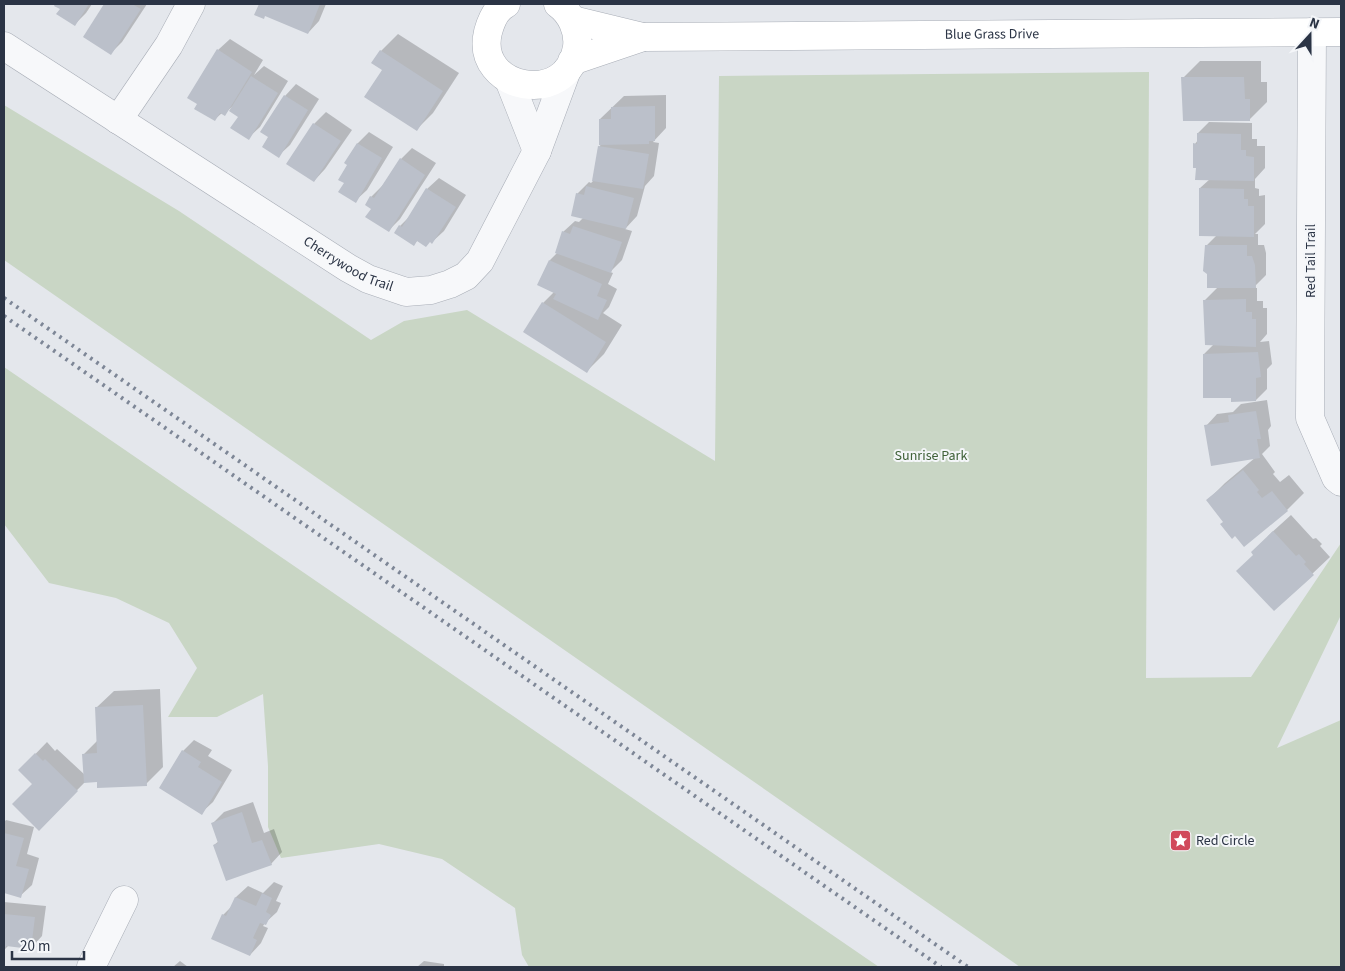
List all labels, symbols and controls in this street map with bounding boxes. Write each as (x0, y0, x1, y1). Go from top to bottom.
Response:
north arrow (1285, 10, 1335, 60)
text: N (1306, 13, 1322, 35)
street label: Blue Grass Drive (945, 24, 1039, 45)
street label: Red Tail Trail (1301, 223, 1321, 298)
street label: Cherrywood Trail (299, 232, 396, 297)
park label: Sunrise Park (895, 446, 967, 466)
place icon: Red Circle (1168, 829, 1192, 853)
place label: Red Circle (1196, 831, 1254, 851)
scale bar (12, 928, 85, 960)
text: 20 m (20, 936, 50, 957)

